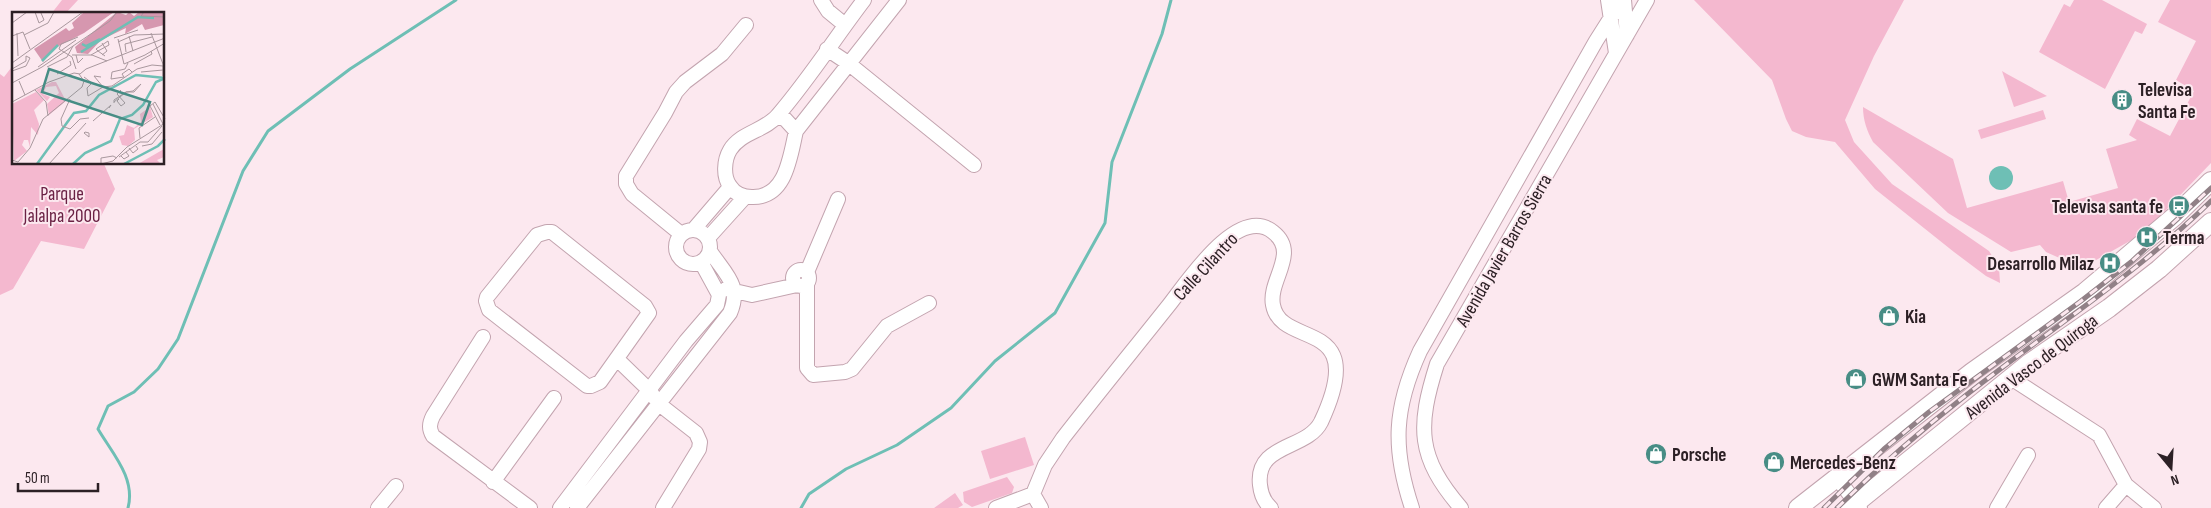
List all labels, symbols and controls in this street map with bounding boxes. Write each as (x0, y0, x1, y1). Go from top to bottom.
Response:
inset map (12, 12, 165, 165)
place label: Televisa Santa Fe (2138, 79, 2196, 124)
building icon: Televisa Santa Fe (2110, 88, 2134, 112)
street label: Avenida Javier Barros Sierra (1451, 170, 1557, 332)
park label: Parque Jalalpa 2000 (22, 183, 101, 228)
bus stop icon: Televisa santa fe (2167, 194, 2191, 218)
place label: Televisa santa fe (2052, 196, 2163, 219)
hospital icon: Terma (2135, 225, 2159, 249)
place label: Terma (2163, 227, 2204, 250)
street label: Calle Cilantro (1169, 228, 1243, 306)
hospital icon: Desarrollo Milaz (2098, 251, 2122, 275)
place label: Desarrollo Milaz (1987, 253, 2094, 276)
shop icon: Kia (1877, 304, 1901, 328)
place label: Kia (1905, 306, 1926, 329)
street label: Avenida Vasco de Quiroga (1960, 310, 2103, 425)
shop icon: GWM Santa Fe (1844, 367, 1868, 391)
place label: GWM Santa Fe (1872, 369, 1968, 392)
shop icon: Porsche (1644, 442, 1668, 466)
north arrow (2146, 443, 2196, 493)
place label: Porsche (1672, 444, 1726, 467)
shop icon: Mercedes-Benz (1762, 450, 1786, 474)
place label: Mercedes-Benz (1790, 452, 1896, 475)
scale bar (18, 460, 98, 492)
text: 50 m (25, 469, 50, 488)
text: N (2169, 471, 2181, 489)

